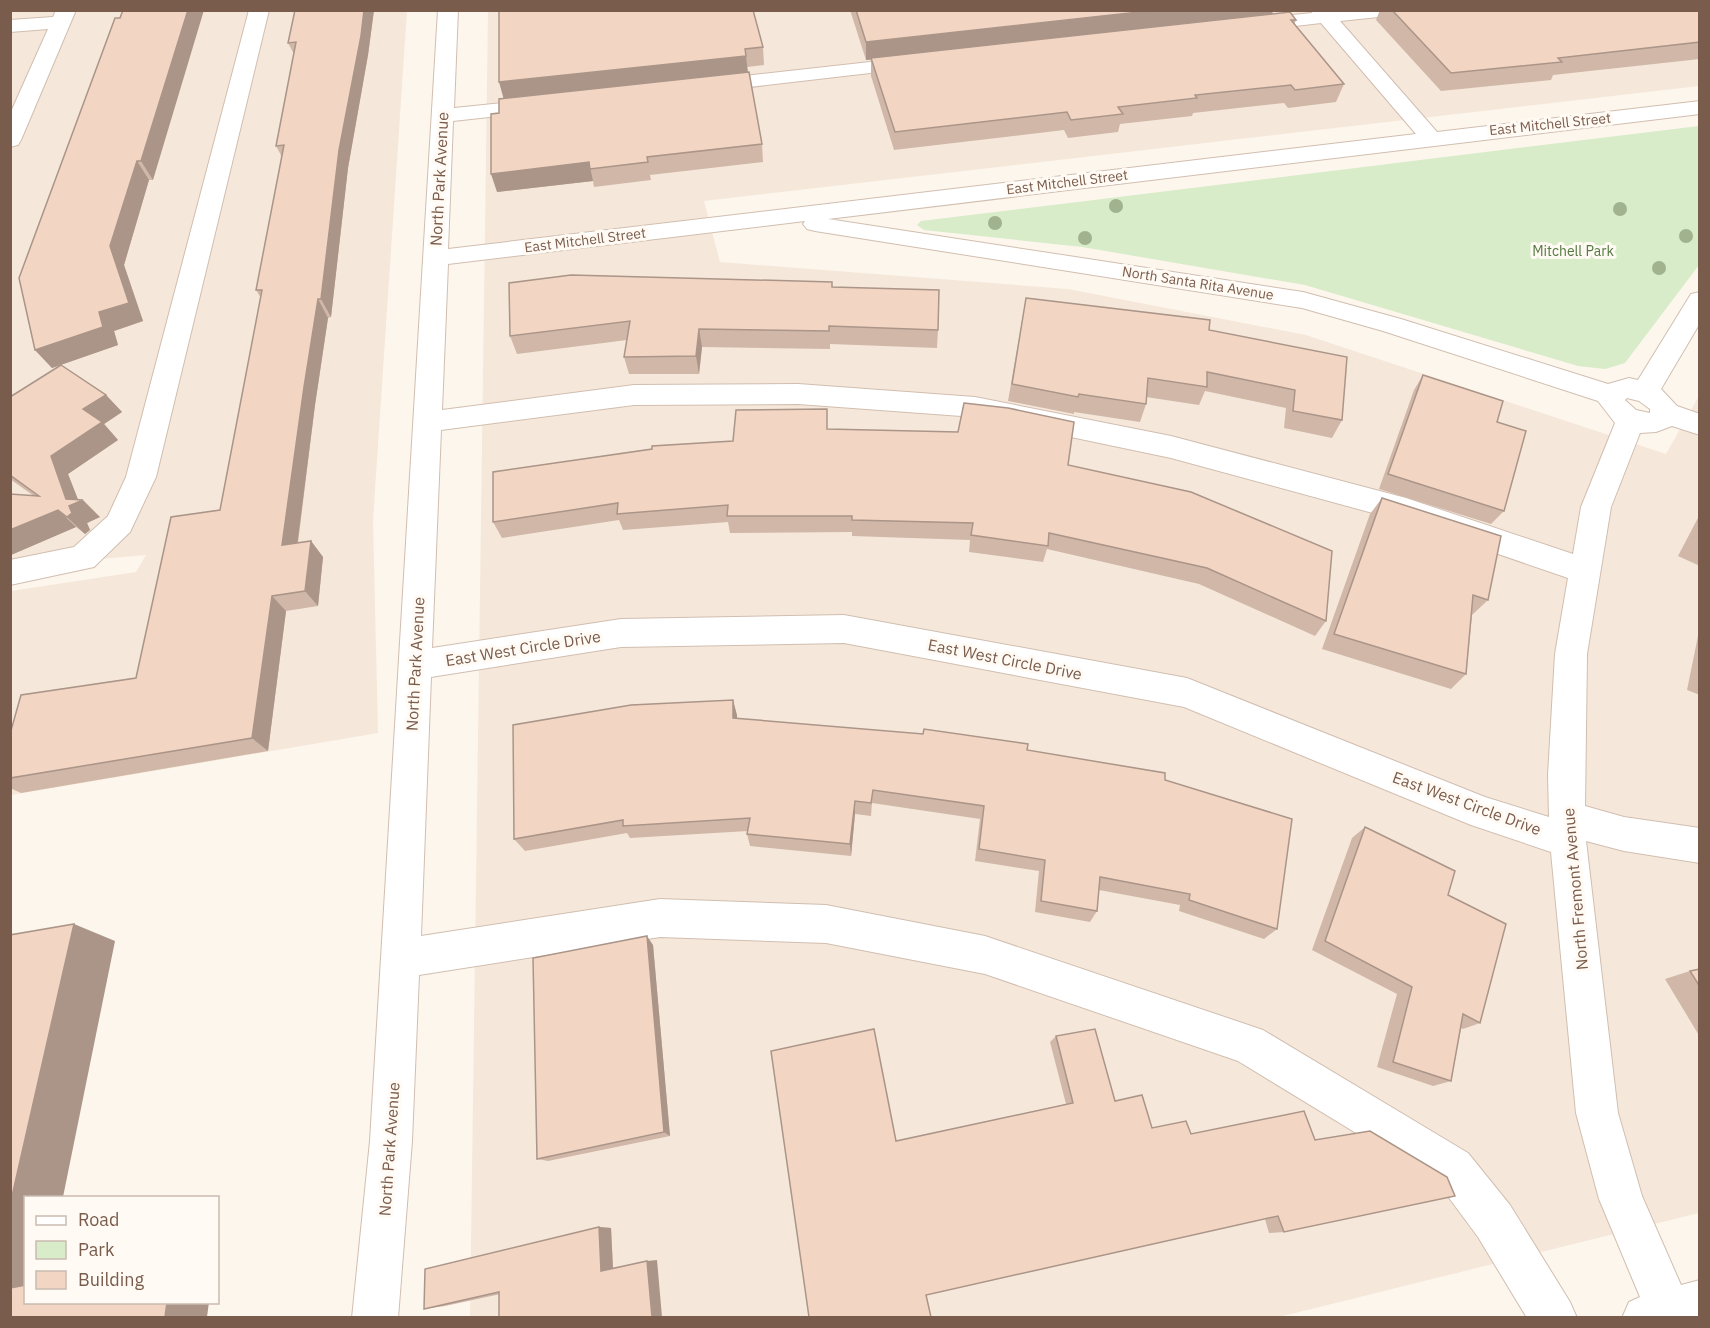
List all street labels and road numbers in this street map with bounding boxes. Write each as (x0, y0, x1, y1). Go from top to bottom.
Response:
street label: East Mitchell Street (1488, 109, 1612, 139)
street label: North Park Avenue (425, 111, 453, 247)
street label: East Mitchell Street (1005, 166, 1129, 198)
street label: East Mitchell Street (523, 224, 647, 256)
street label: North Santa Rita Avenue (1121, 262, 1275, 304)
street label: North Park Avenue (401, 596, 429, 732)
street label: East West Circle Drive (444, 626, 602, 670)
street label: East West Circle Drive (926, 634, 1084, 684)
street label: East West Circle Drive (1390, 767, 1544, 839)
street label: North Fremont Avenue (1558, 807, 1592, 971)
street label: North Park Avenue (374, 1081, 404, 1217)

